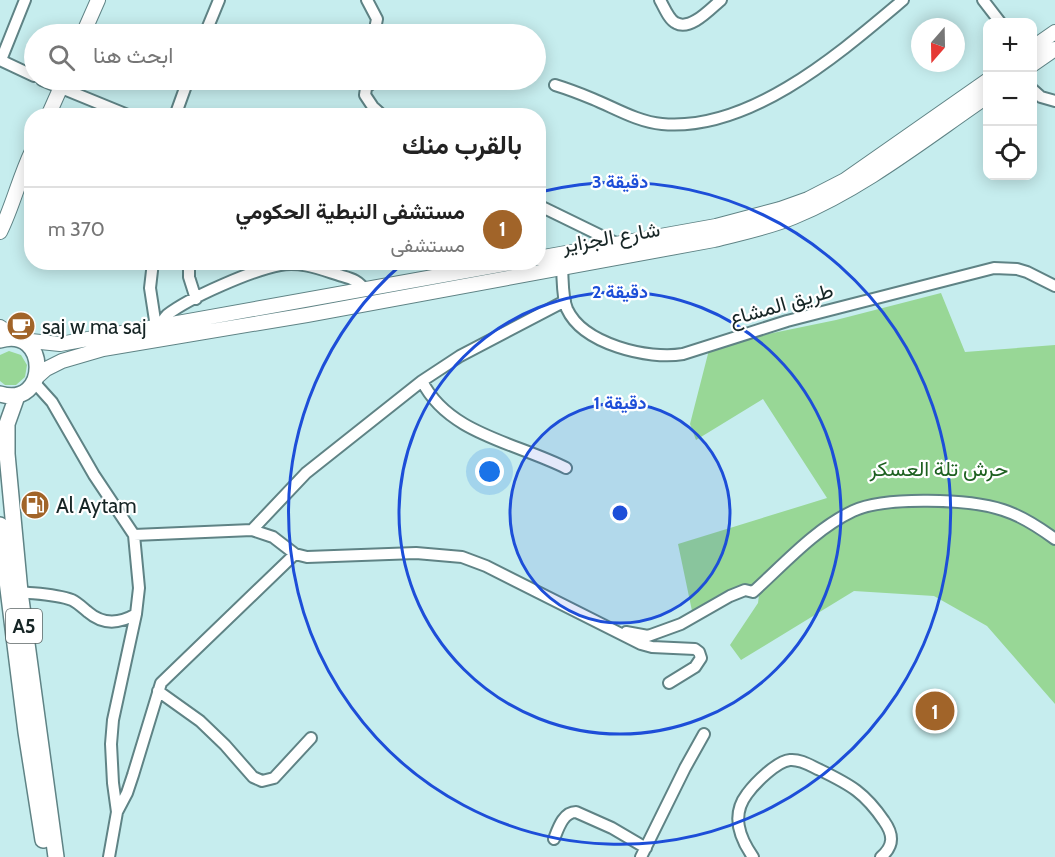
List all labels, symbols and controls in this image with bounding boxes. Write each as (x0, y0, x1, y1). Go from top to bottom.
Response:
north arrow (911, 18, 965, 72)
map controls (983, 18, 1037, 180)
button: + (983, 18, 1037, 72)
search box (24, 24, 546, 90)
icon: search (45, 41, 78, 74)
text: ابحث هنا (93, 42, 173, 69)
button: − (983, 72, 1037, 126)
button: locate (983, 126, 1037, 180)
text: بالقرب منك (402, 129, 522, 161)
text: 3 دقيقة (592, 171, 648, 193)
text: مستشفى النبطية الحكومي (235, 198, 465, 225)
street label: شارع الجزاير (559, 216, 662, 260)
text: 370 m (48, 217, 105, 241)
text: 1 (499, 217, 506, 241)
text: مستشفى (390, 233, 465, 257)
street label: طريق المشاع (726, 277, 837, 333)
text: 2 دقيقة (592, 281, 648, 303)
cafe icon: saj w ma saj (5, 310, 37, 342)
place label: saj w ma saj (42, 314, 146, 340)
text: 1 دقيقة (593, 392, 647, 414)
park label: حرش تلة العسكر (869, 456, 1008, 482)
your location (475, 457, 504, 486)
fuel station icon: Al Aytam (19, 489, 51, 521)
place label: Al Aytam (56, 493, 137, 518)
centre of rings (610, 503, 630, 523)
road number: A5 (6, 609, 42, 643)
pin: 1 (916, 688, 954, 734)

